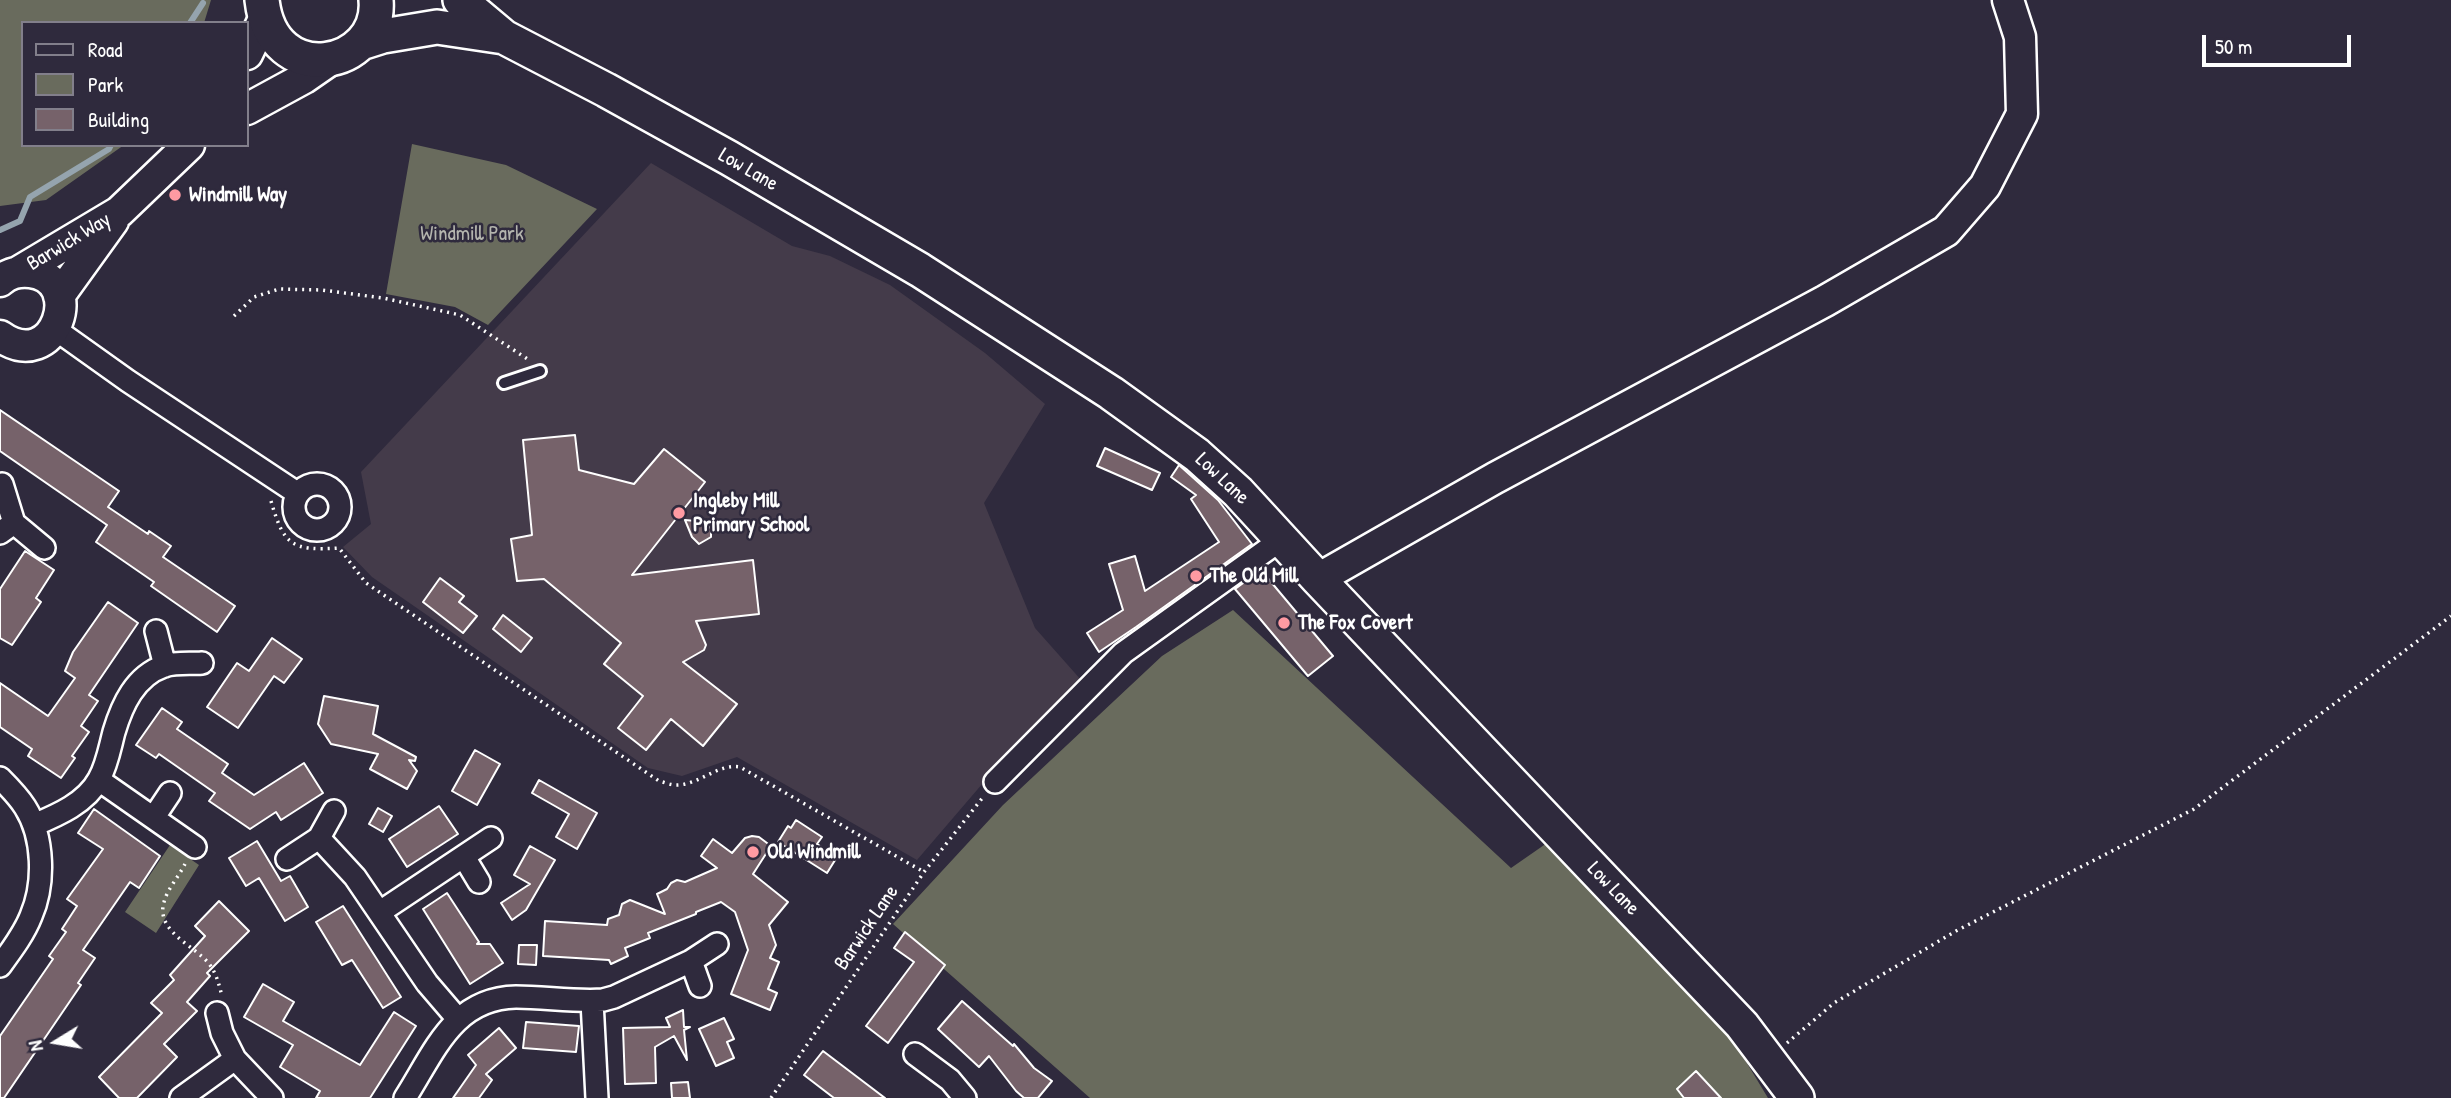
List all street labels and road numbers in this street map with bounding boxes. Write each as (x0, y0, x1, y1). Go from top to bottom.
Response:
street label: Low Lane (714, 143, 782, 197)
street label: Barwick Way (23, 207, 115, 277)
street label: Low Lane (1190, 448, 1254, 510)
street label: Low Lane (1581, 857, 1645, 921)
street label: Barwick Lane (829, 881, 905, 975)

